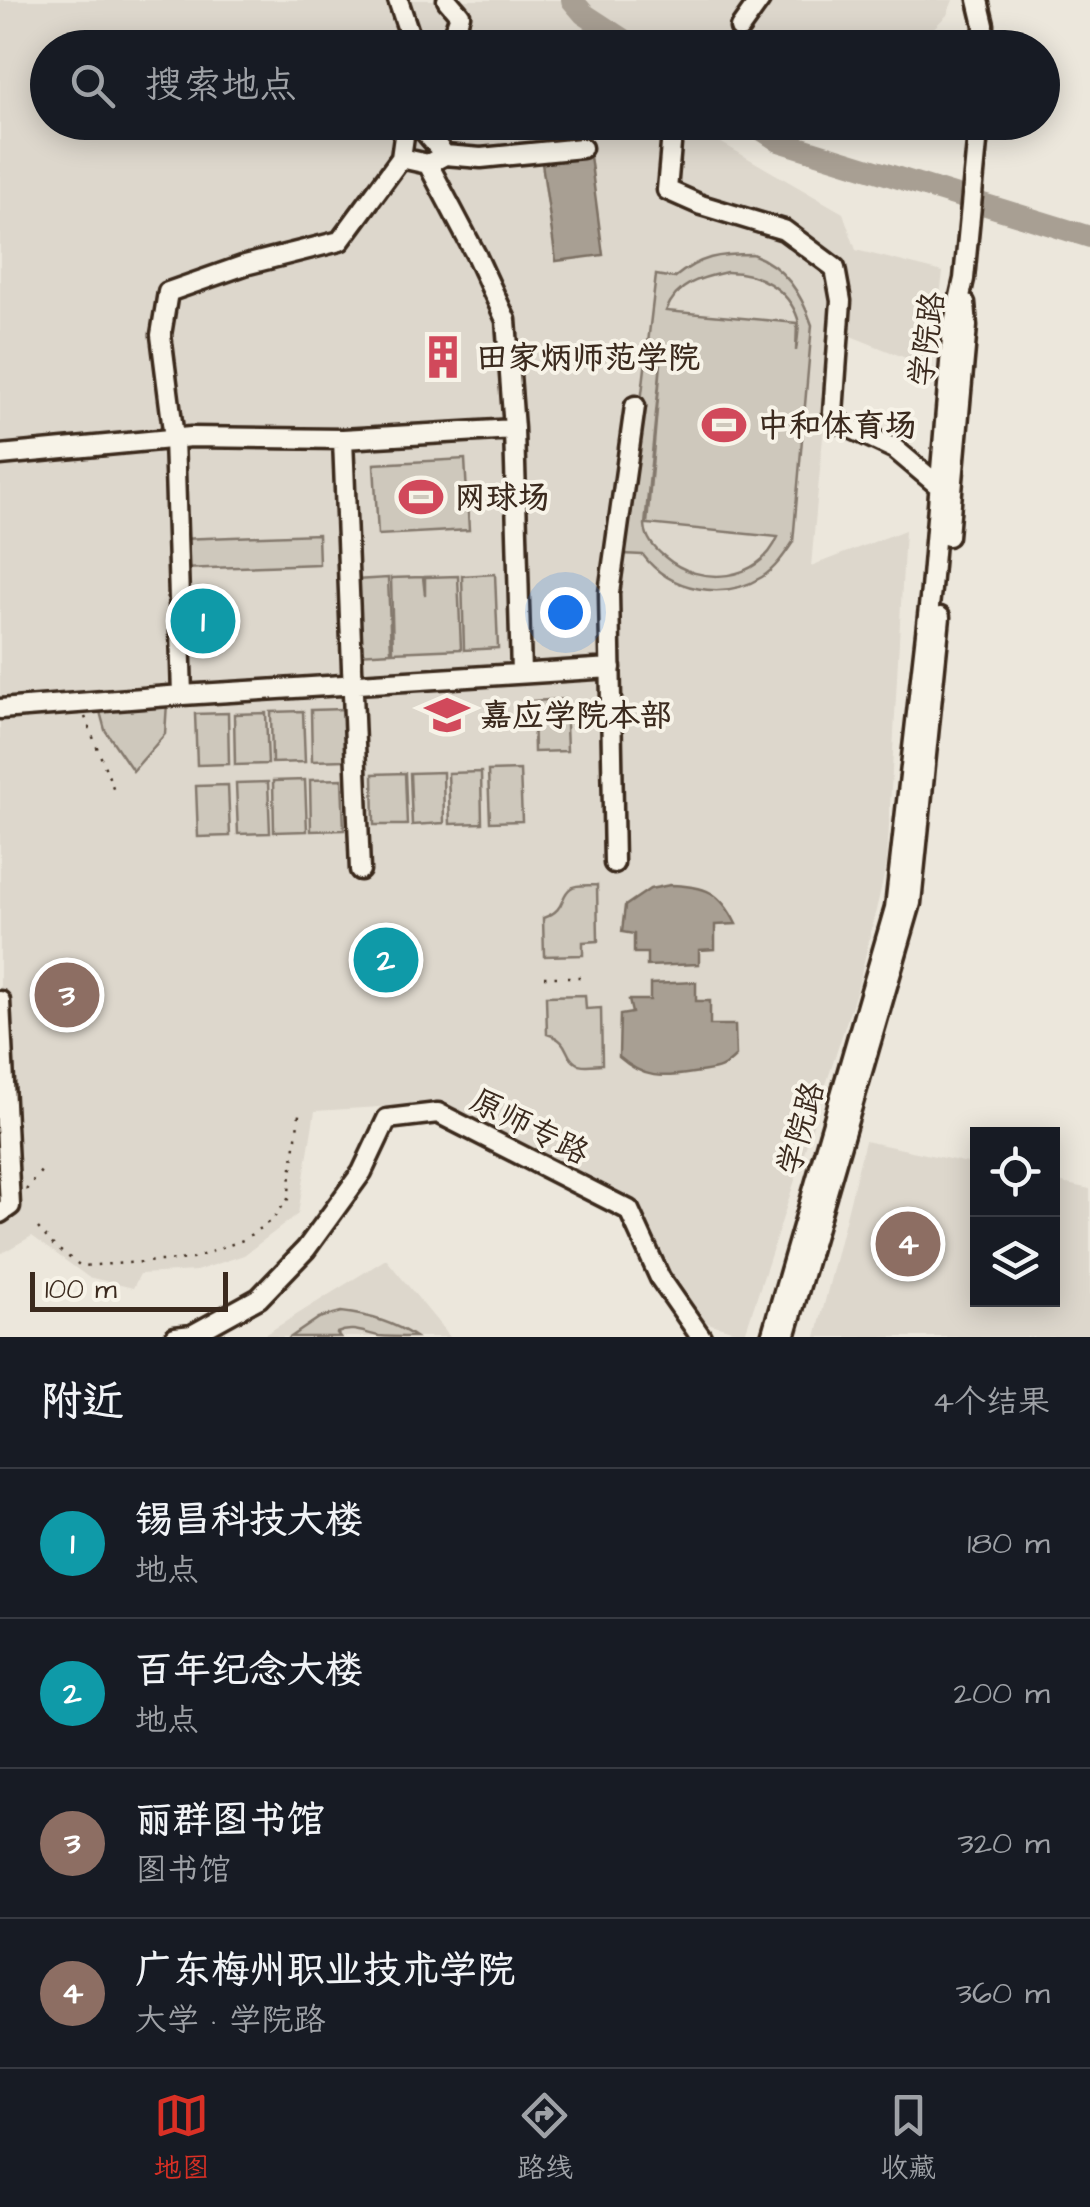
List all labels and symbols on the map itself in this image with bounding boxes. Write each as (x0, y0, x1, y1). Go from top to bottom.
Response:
street label: 学院路 (899, 289, 956, 390)
building icon: 田家炳师范学院 (419, 333, 467, 381)
place label: 田家炳师范学院 (476, 336, 700, 381)
sports icon: 中和体育场 (700, 401, 748, 449)
place label: 中和体育场 (757, 404, 917, 449)
sports icon: 网球场 (397, 473, 445, 521)
place label: 网球场 (454, 476, 550, 521)
pin: 1 (170, 584, 236, 658)
your location (540, 587, 591, 638)
school or university icon: 嘉应学院本部 (423, 691, 471, 739)
place label: 嘉应学院本部 (480, 694, 672, 739)
pin: 2 (354, 922, 418, 998)
pin: 3 (34, 958, 100, 1032)
street label: 学院路 (767, 1076, 836, 1181)
street label: 原师专路 (462, 1078, 597, 1176)
pin: 4 (876, 1206, 940, 1282)
scale bar (30, 1267, 228, 1312)

